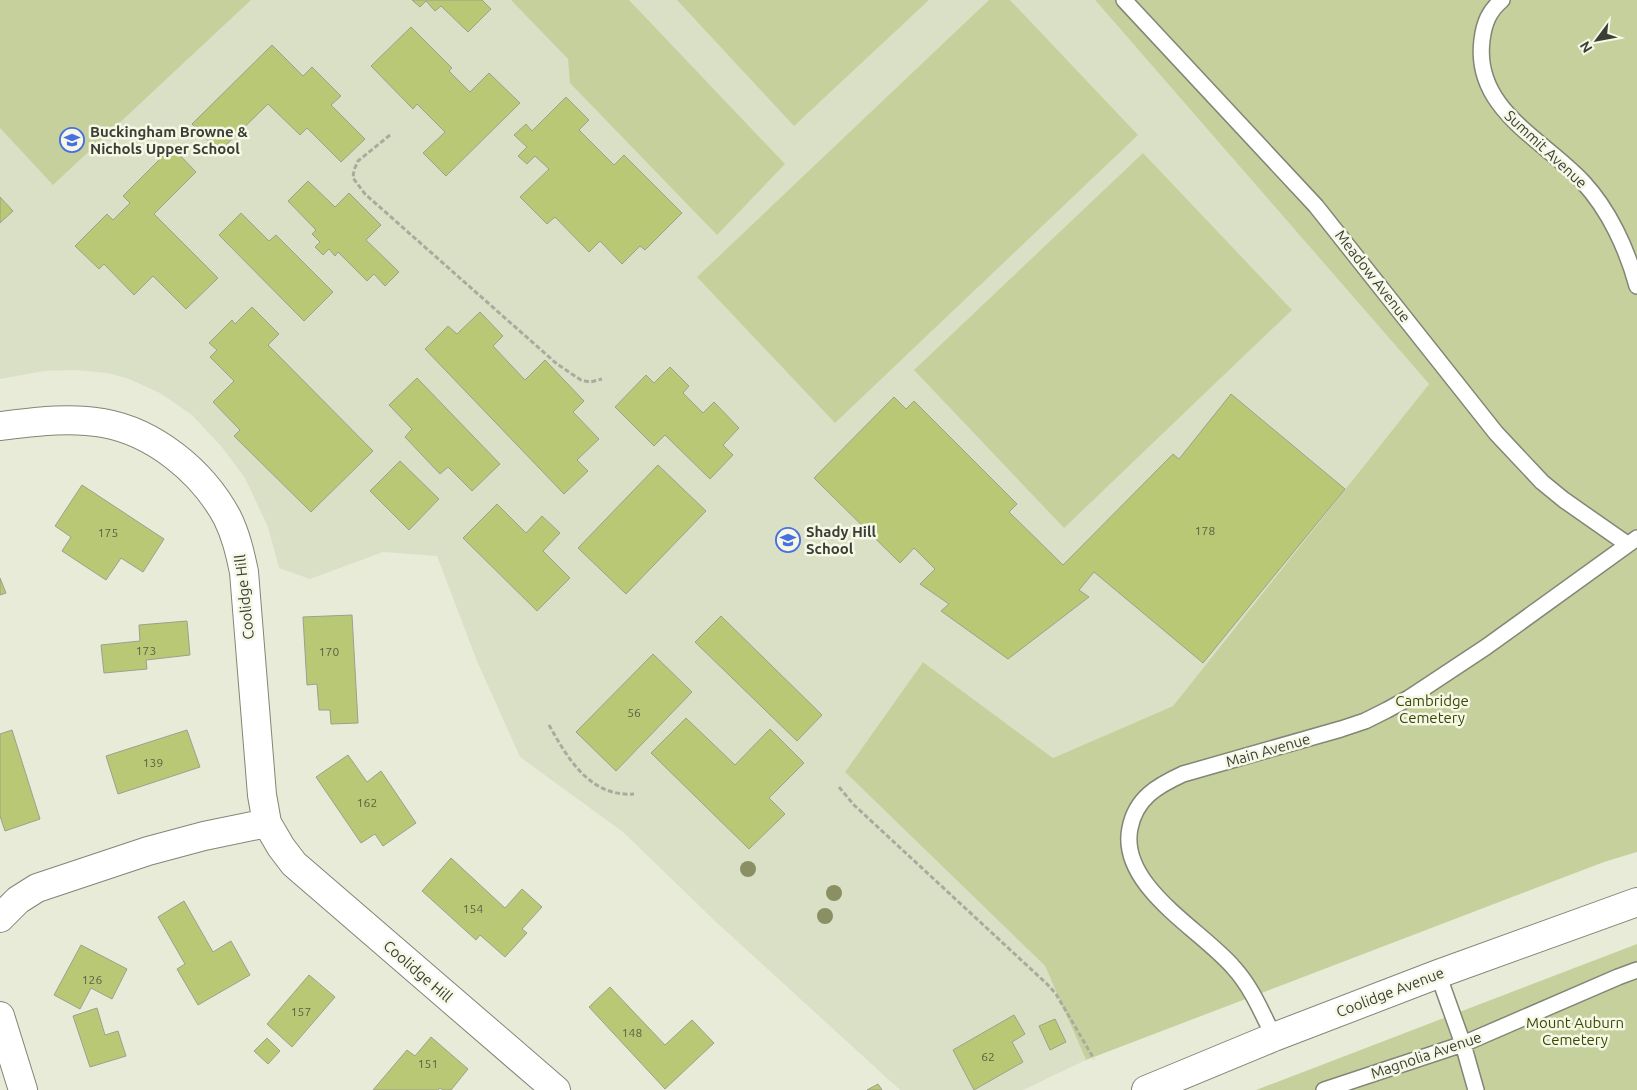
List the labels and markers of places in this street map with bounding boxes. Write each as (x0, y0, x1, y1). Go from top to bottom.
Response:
place label: Buckingham Browne & Nichols Upper School (90, 123, 248, 157)
school or university icon: Buckingham Browne & Nichols Upper School (59, 127, 85, 153)
place label: Shady Hill School (806, 523, 877, 557)
school or university icon: Shady Hill School (775, 527, 801, 553)

